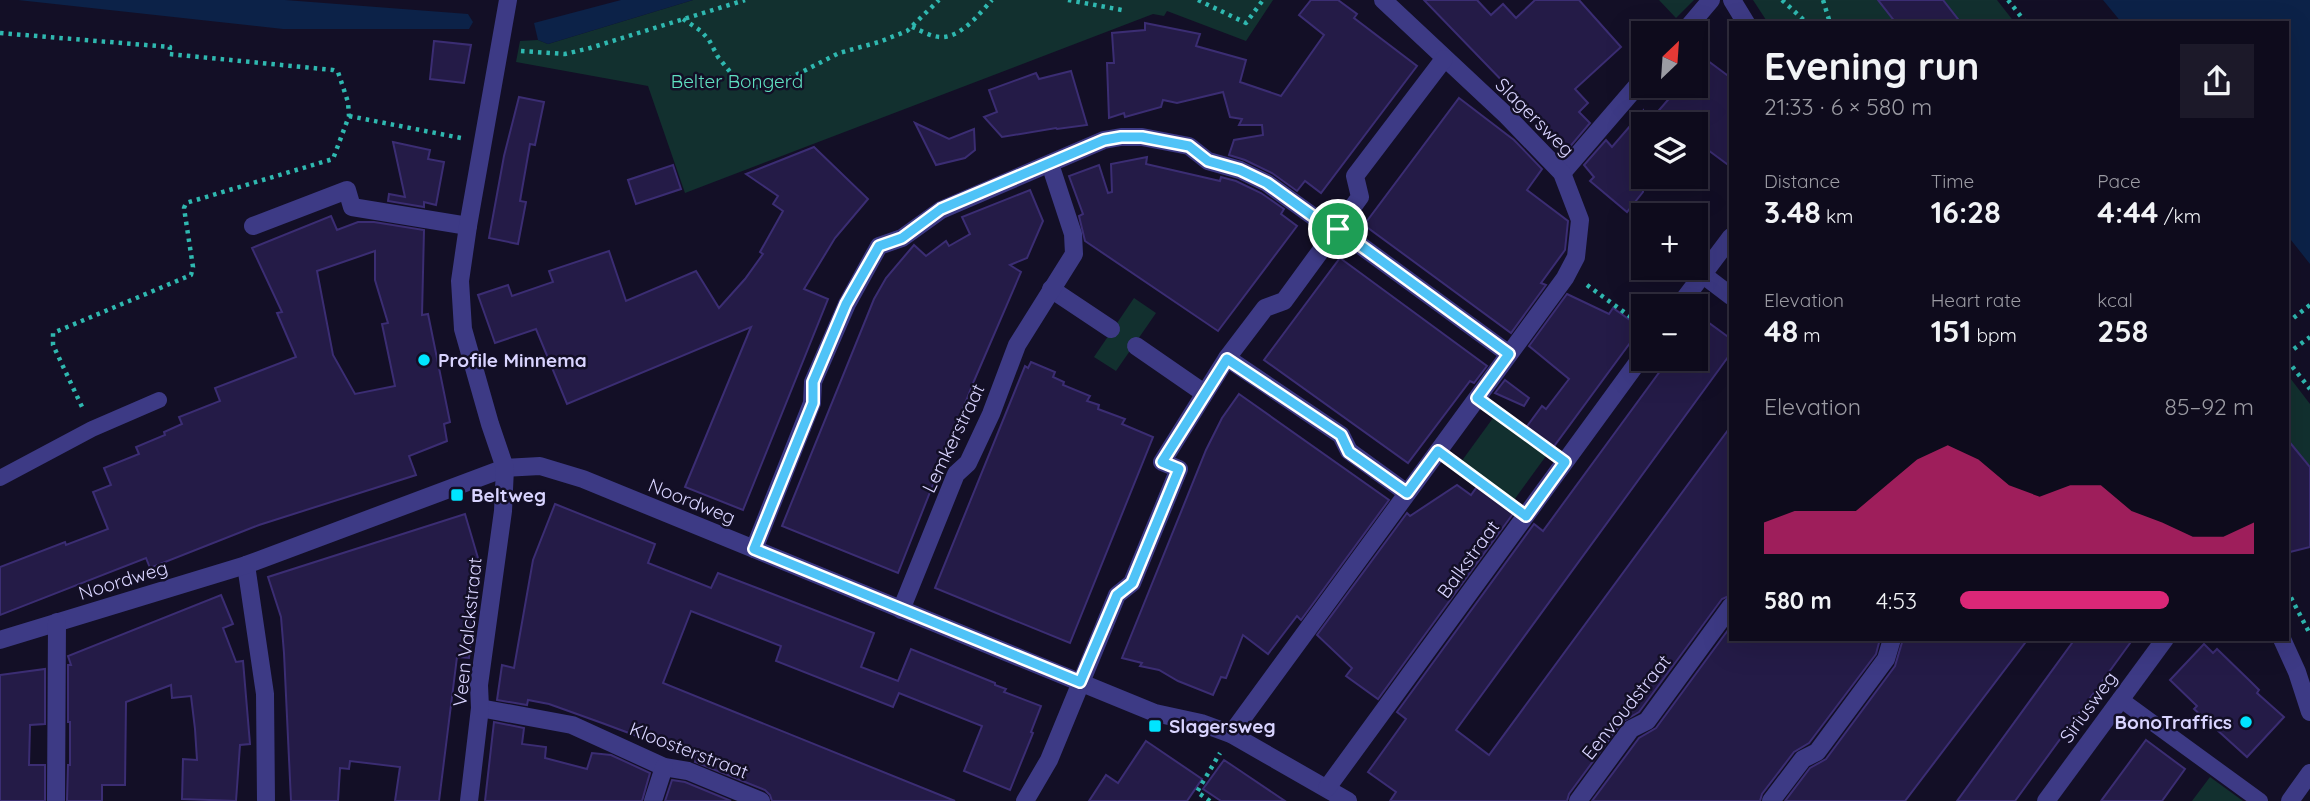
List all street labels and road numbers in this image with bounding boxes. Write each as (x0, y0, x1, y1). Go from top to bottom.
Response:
street label: Slagersweg (1491, 73, 1579, 161)
street label: Lemkerstraat (916, 380, 990, 496)
street label: Noordweg (645, 473, 739, 529)
street label: Balkstraat (1432, 515, 1504, 603)
street label: Noordweg (76, 555, 170, 605)
street label: Veen Valckstraat (447, 556, 487, 708)
street label: Eenvoudstraat (1576, 650, 1676, 764)
street label: Siriusweg (2054, 667, 2122, 747)
street label: Kloosterstraat (626, 716, 752, 784)

